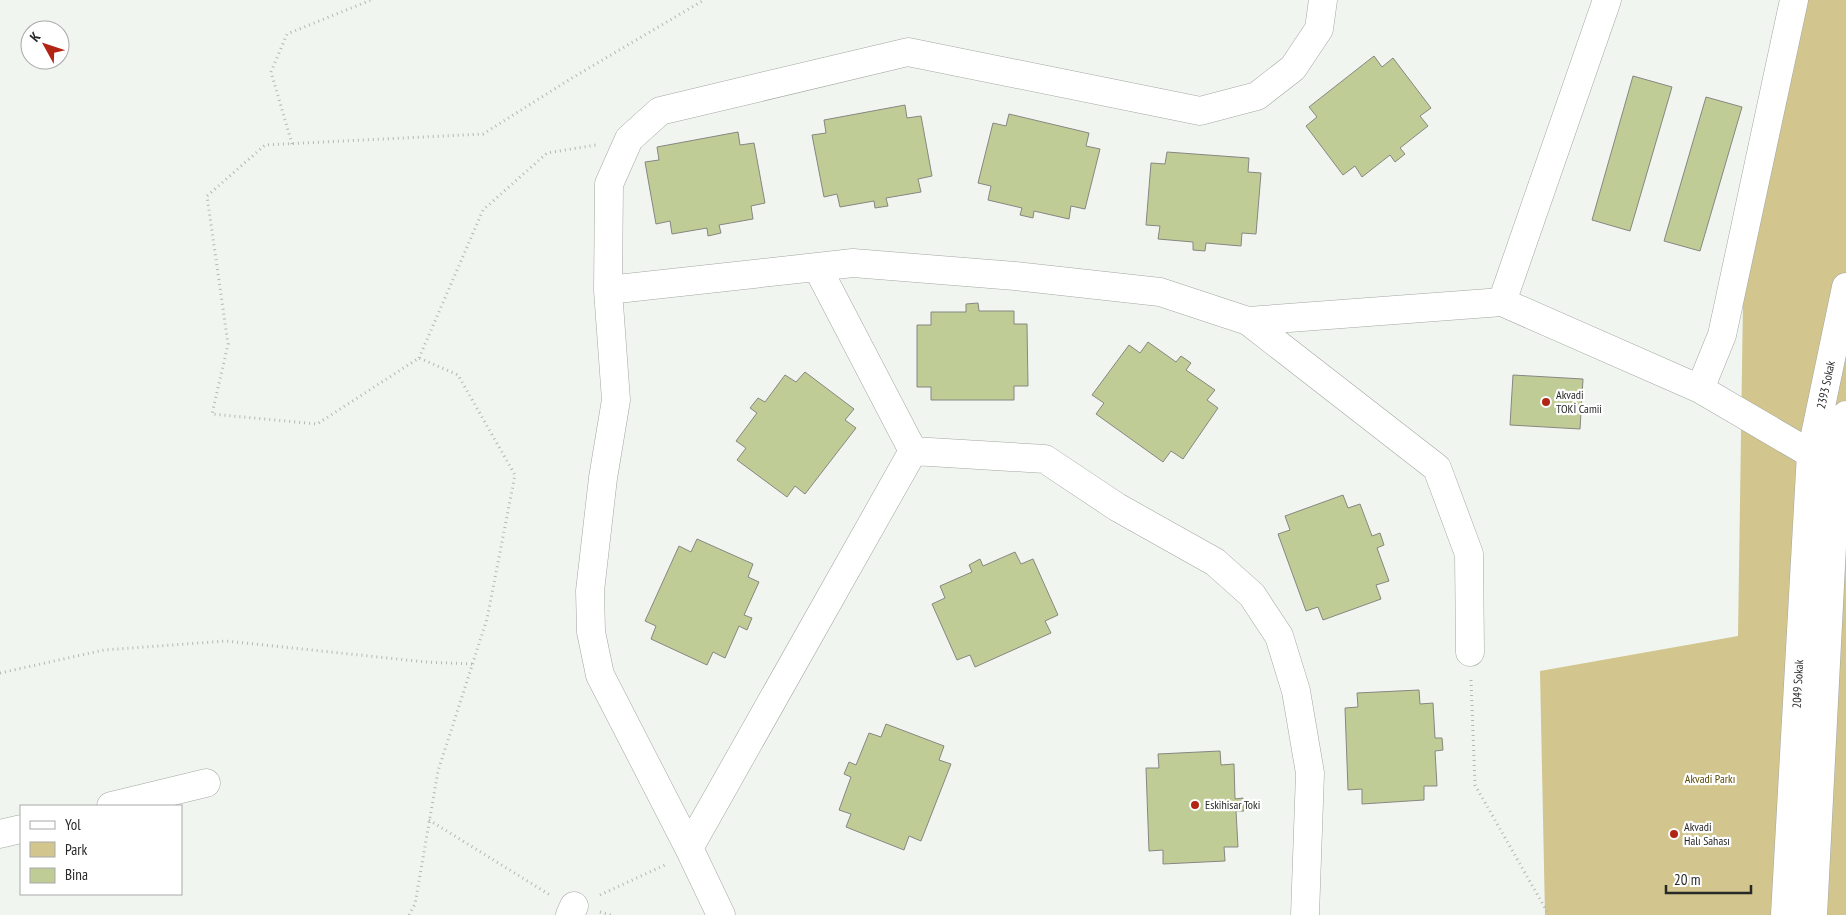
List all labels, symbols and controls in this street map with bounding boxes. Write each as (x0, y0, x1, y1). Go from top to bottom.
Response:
north arrow (20, 20, 70, 70)
text: K (26, 28, 45, 45)
street label: 2393 Sokak (1813, 359, 1838, 410)
place label: Akvadi TOKİ Camii (1556, 387, 1602, 416)
marker: Akvadi TOKİ Camii (1540, 396, 1552, 408)
street label: 2049 Sokak (1789, 659, 1806, 709)
park label: Akvadi Parkı (1685, 771, 1735, 786)
place label: Eskihisar Toki (1205, 797, 1260, 812)
marker: Eskihisar Toki (1189, 799, 1201, 811)
legend (20, 805, 182, 895)
text: Yol (65, 815, 81, 834)
place label: Akvadi Halı Sahası (1684, 819, 1730, 848)
marker: Akvadi Halı Sahası (1668, 828, 1680, 840)
text: Park (65, 840, 87, 859)
scale bar (1666, 862, 1751, 894)
text: Bina (65, 865, 88, 884)
text: 20 m (1674, 870, 1700, 889)

